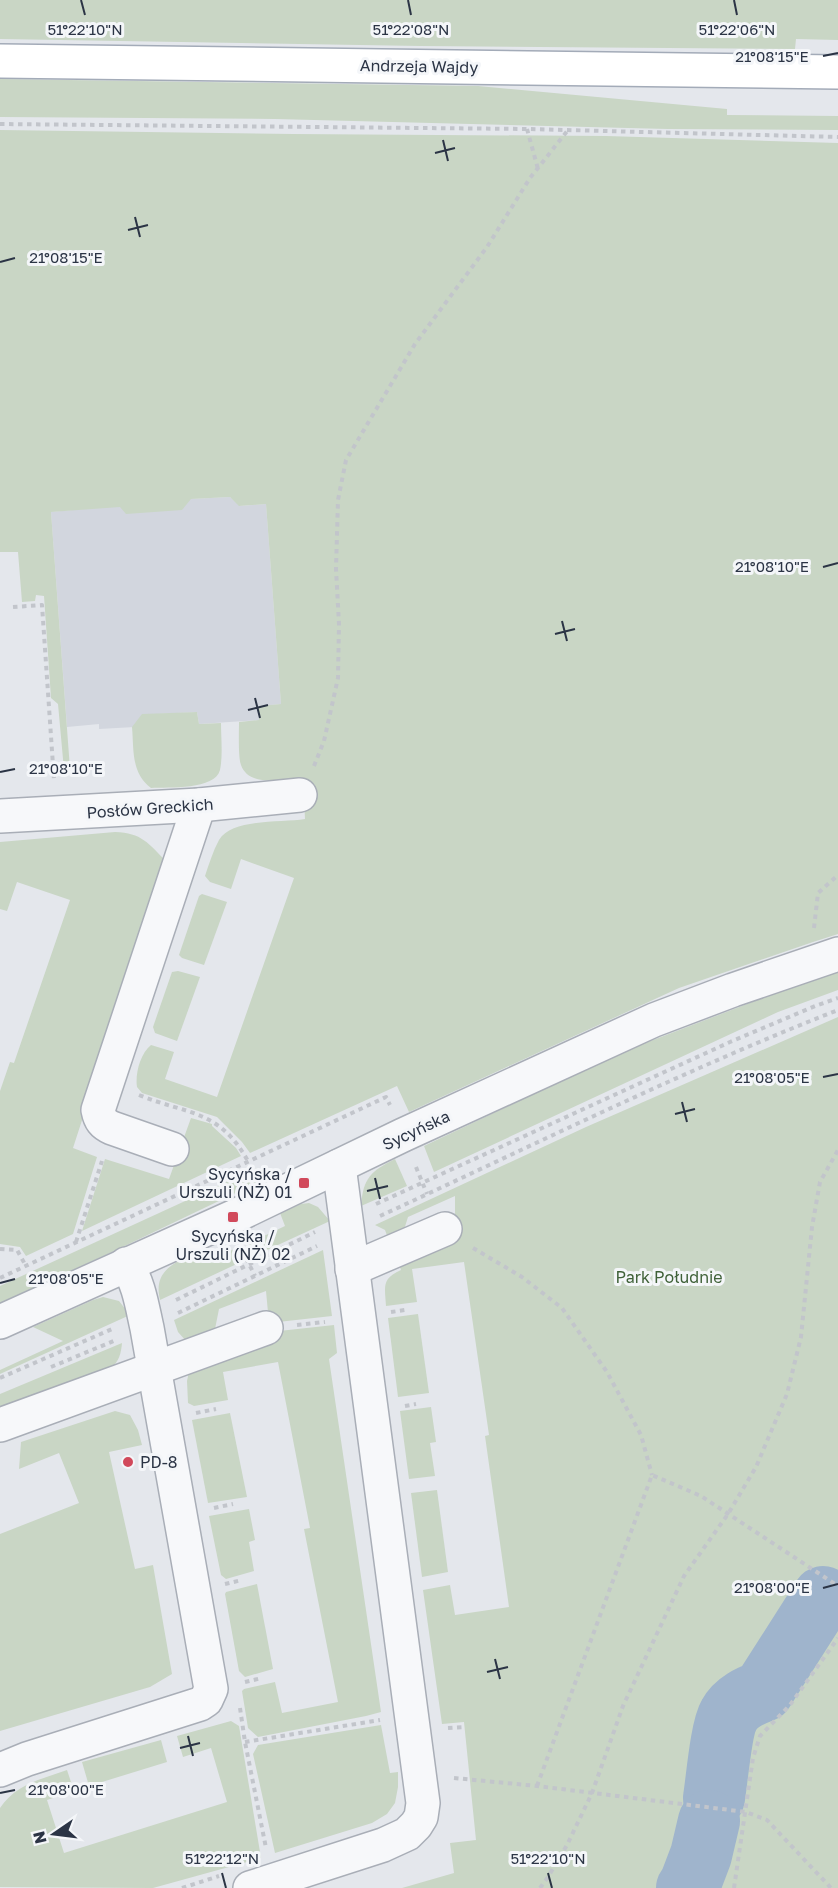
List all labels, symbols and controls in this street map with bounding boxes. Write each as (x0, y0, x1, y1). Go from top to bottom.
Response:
text: 51°22'10"N (47, 20, 123, 38)
text: 51°22'08"N (372, 20, 450, 38)
text: 51°22'06"N (699, 20, 775, 38)
text: 21°08'15"E (735, 47, 809, 65)
street label: Andrzeja Wajdy (360, 55, 478, 77)
text: 21°08'15"E (29, 248, 103, 266)
text: 21°08'10"E (735, 557, 809, 575)
text: 21°08'10"E (29, 759, 103, 777)
street label: Posłów Greckich (86, 794, 214, 822)
text: 21°08'05"E (734, 1068, 810, 1086)
street label: Sycyńska (379, 1106, 453, 1154)
place label: Sycyńska / Urszuli (NŻ) 01 (179, 1164, 292, 1202)
marker: Sycyńska / Urszuli (NŻ) 01 (297, 1176, 311, 1190)
marker: Sycyńska / Urszuli (NŻ) 02 (226, 1210, 240, 1224)
place label: Sycyńska / Urszuli (NŻ) 02 (176, 1226, 290, 1264)
park label: Park Południe (615, 1267, 723, 1287)
text: 21°08'05"E (28, 1269, 104, 1287)
place label: PD-8 (140, 1452, 178, 1472)
marker: PD-8 (121, 1455, 135, 1469)
text: 21°08'00"E (734, 1578, 810, 1596)
text: 21°08'00"E (28, 1780, 104, 1798)
north arrow (24, 1804, 84, 1864)
text: N (28, 1829, 51, 1846)
text: 51°22'12"N (185, 1849, 259, 1867)
text: 51°22'10"N (510, 1849, 586, 1867)

